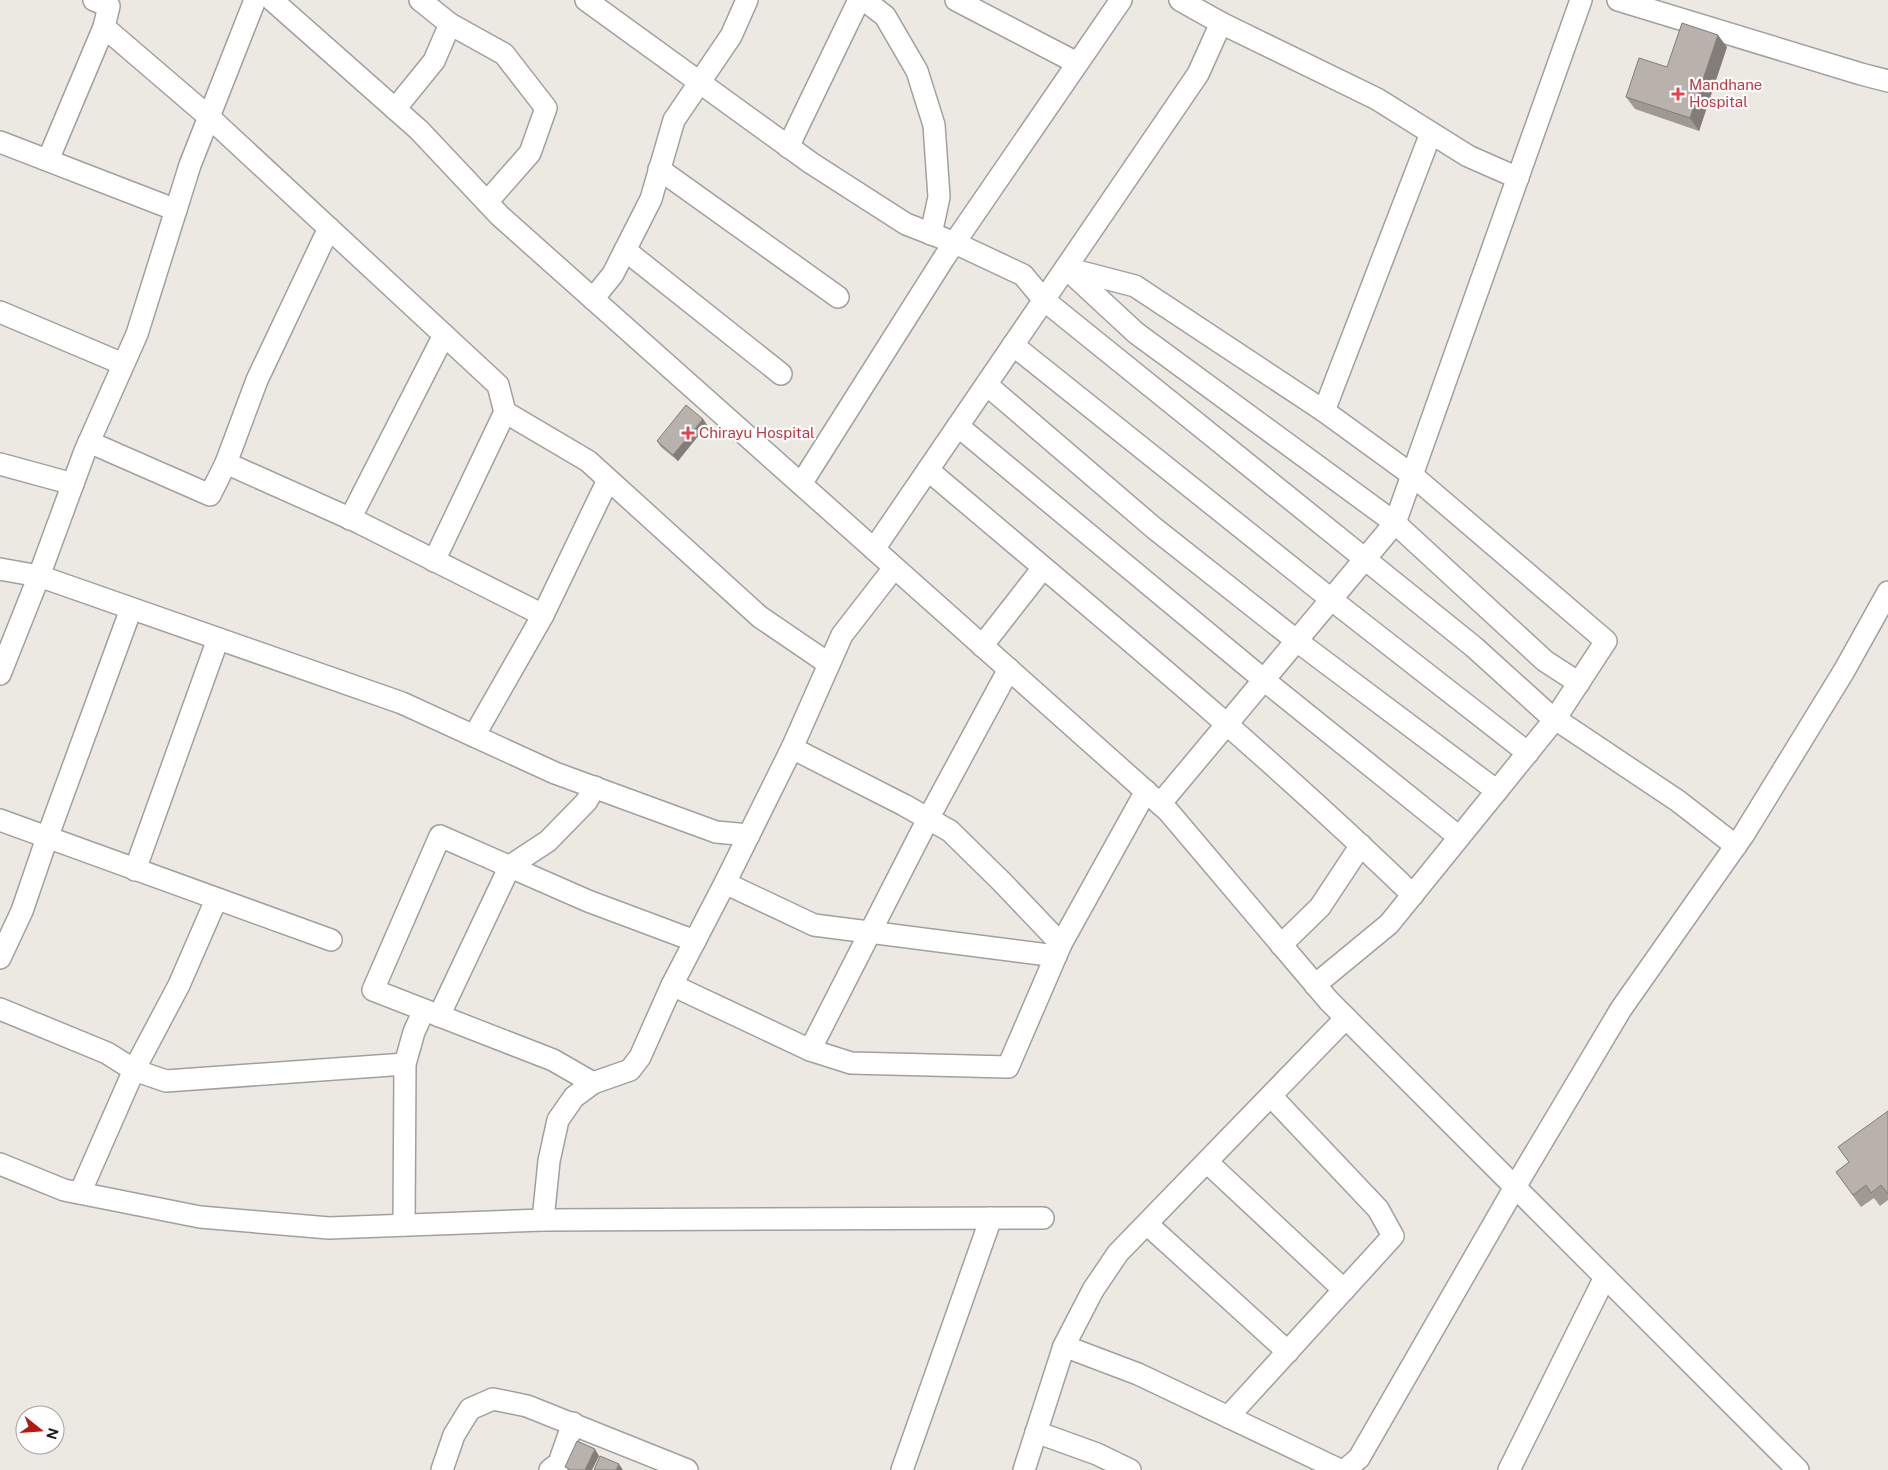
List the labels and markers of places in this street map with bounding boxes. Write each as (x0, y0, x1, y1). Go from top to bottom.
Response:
place label: Mandhane Hospital (1689, 76, 1762, 110)
marker: Mandhane Hospital (1671, 87, 1685, 101)
place label: Chirayu Hospital (699, 424, 814, 441)
marker: Chirayu Hospital (681, 426, 695, 440)

